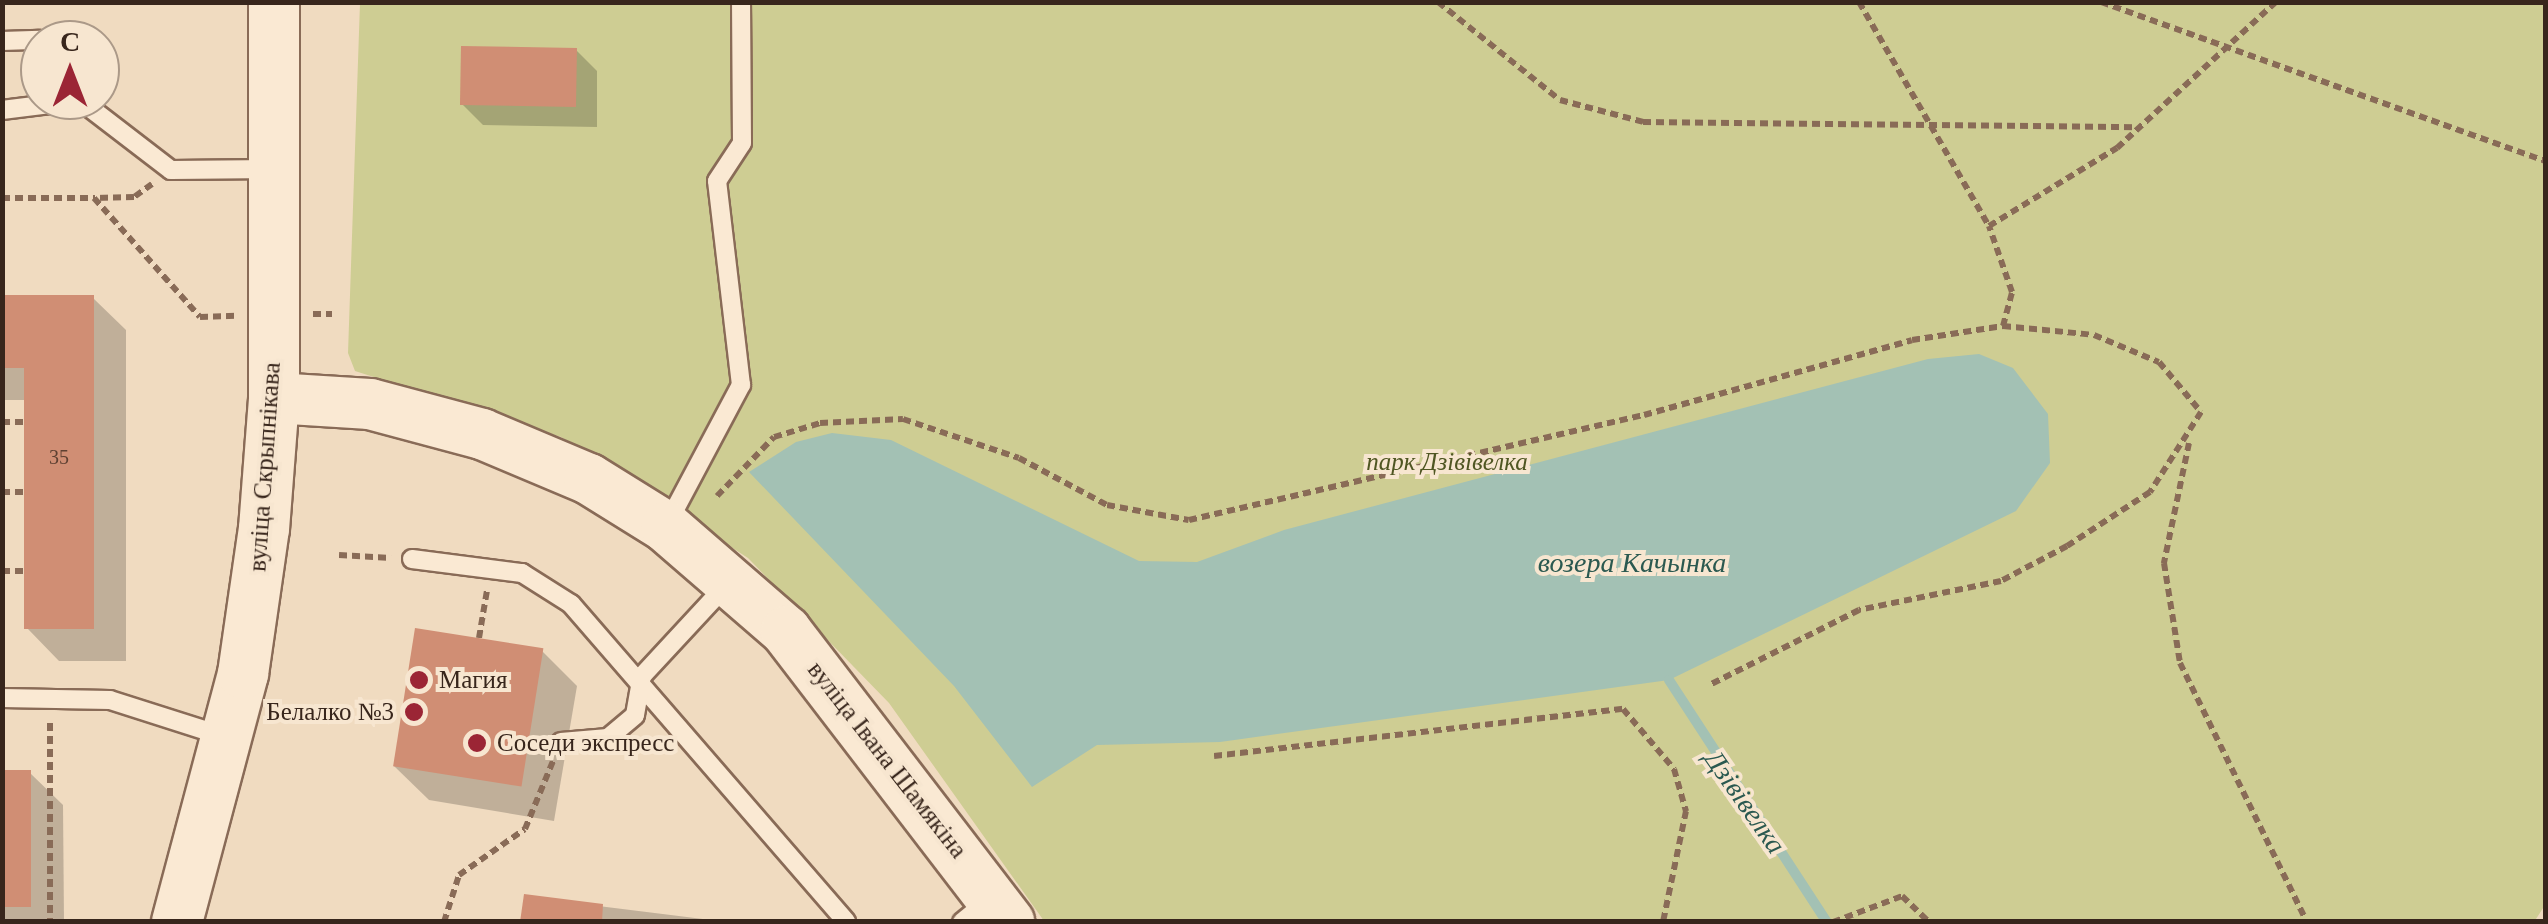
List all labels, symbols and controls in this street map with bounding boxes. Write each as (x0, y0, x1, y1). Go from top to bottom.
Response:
north arrow (20, 20, 120, 120)
text: С (60, 26, 80, 57)
street label: вуліца Скрыпнікава (243, 361, 287, 573)
house number: 35 (49, 445, 69, 469)
park label: парк Дзівівелка (1366, 447, 1528, 477)
water label: возера Качынка (1538, 546, 1726, 580)
street label: вуліца Івана Шамякіна (801, 656, 973, 864)
place label: Магия (439, 665, 507, 695)
marker: Магия (408, 669, 430, 691)
place label: Белалко №3 (266, 697, 394, 727)
marker: Белалко №3 (403, 701, 425, 723)
place label: Соседи экспресс (497, 728, 674, 758)
marker: Соседи экспресс (466, 732, 488, 754)
water label: Дзівівелка (1697, 744, 1793, 860)

